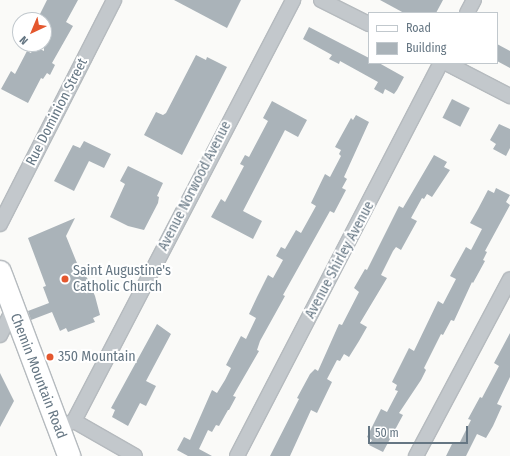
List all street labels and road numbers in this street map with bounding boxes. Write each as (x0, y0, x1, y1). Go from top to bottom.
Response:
street label: Rue Dominion Street (23, 55, 91, 169)
street label: Avenue Norwood Avenue (155, 119, 235, 253)
street label: Avenue Shirley Avenue (302, 199, 378, 321)
street label: Chemin Mountain Road (6, 311, 70, 441)

